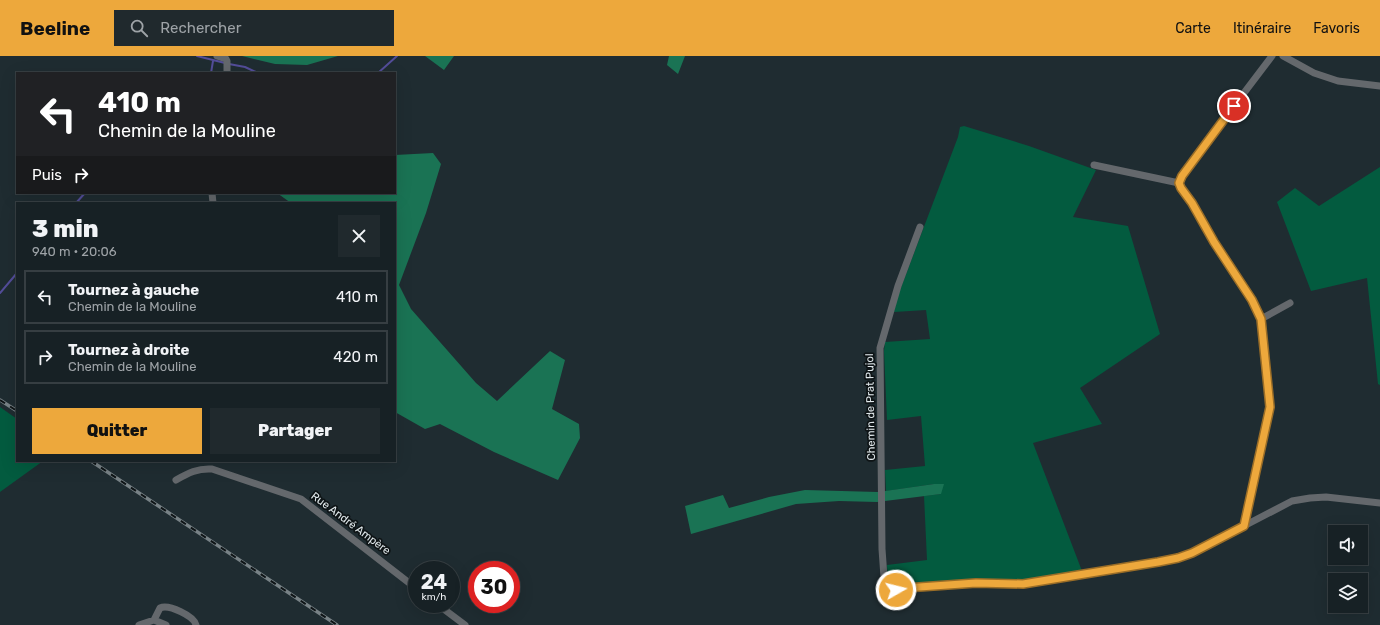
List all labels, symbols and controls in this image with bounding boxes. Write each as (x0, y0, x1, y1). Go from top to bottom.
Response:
search box (114, 10, 394, 46)
text: Beeline (20, 17, 90, 40)
icon: search (128, 17, 150, 39)
text: Rechercher (160, 19, 241, 37)
text: Carte (1175, 20, 1211, 37)
text: Itinéraire (1233, 20, 1291, 37)
text: Favoris (1313, 20, 1360, 37)
text: 410 m (98, 86, 181, 119)
icon: left (32, 88, 84, 140)
pin (1217, 89, 1251, 123)
icon: arrive (1223, 95, 1245, 117)
text: Chemin de la Mouline (98, 120, 276, 142)
icon: right (70, 164, 92, 186)
text: Puis (32, 166, 62, 184)
text: 3 min (32, 215, 99, 243)
button: close (338, 215, 380, 257)
text: 940 m · 20:06 (32, 244, 117, 259)
text: Tournez à gauche (68, 281, 199, 299)
icon: left (34, 286, 56, 308)
text: 410 m (336, 288, 378, 306)
text: Chemin de la Mouline (68, 299, 196, 314)
text: Tournez à droite (68, 341, 189, 359)
icon: right (34, 346, 56, 368)
text: 420 m (333, 348, 378, 366)
street label: Chemin de Prat Pujol (863, 353, 878, 461)
text: Chemin de la Mouline (68, 359, 196, 374)
button: Quitter (32, 408, 202, 454)
button: Partager (210, 408, 380, 454)
street label: Rue André Ampère (309, 489, 393, 557)
map controls (1328, 525, 1368, 613)
button: sound (1328, 525, 1368, 565)
speed limit sign: 30 (468, 561, 520, 613)
position arrow (875, 569, 917, 611)
text: 24 (421, 570, 447, 594)
button: layers (1328, 573, 1368, 613)
text: km/h (422, 591, 446, 603)

